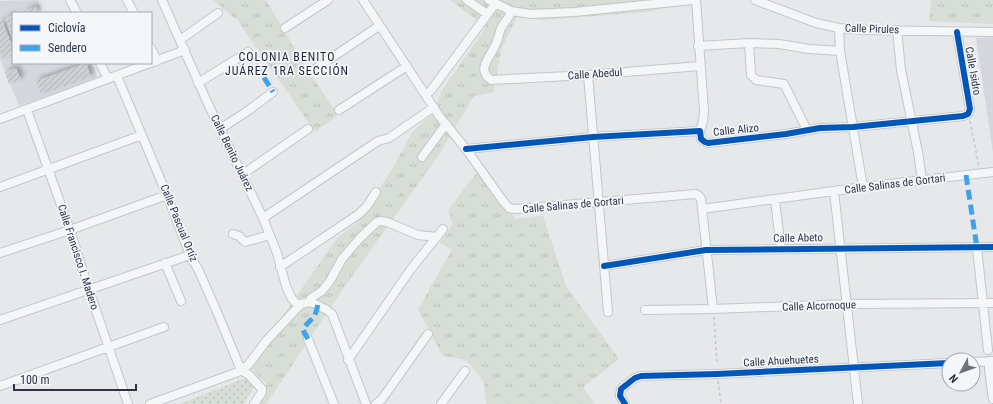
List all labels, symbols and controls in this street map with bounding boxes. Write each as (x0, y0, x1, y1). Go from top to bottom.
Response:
legend (12, 12, 152, 64)
text: Ciclovía (48, 21, 86, 35)
street label: Calle Pirules (845, 22, 899, 36)
text: Sendero (48, 41, 87, 55)
street label: Calle Isidro (962, 46, 984, 97)
district label: COLONIA BENITO JUÁREZ 1RA SECCIÓN (225, 50, 349, 78)
street label: Calle Abedul (567, 66, 623, 82)
street label: Calle Benito Juárez (208, 113, 256, 194)
street label: Calle Alizo (713, 121, 760, 139)
street label: Calle Salinas de Gortari (844, 171, 946, 197)
street label: Calle Pascual Ortíz (158, 182, 200, 264)
street label: Calle Salinas de Gortari (522, 194, 624, 216)
street label: Calle Francisco I. Madero (55, 203, 101, 312)
street label: Calle Abeto (773, 231, 824, 245)
street label: Calle Alcornoque (782, 298, 856, 314)
north arrow (941, 352, 981, 392)
street label: Calle Ahuehuetes (743, 353, 819, 369)
scale bar (14, 366, 136, 392)
text: N (947, 371, 961, 385)
text: 100 m (20, 373, 50, 387)

